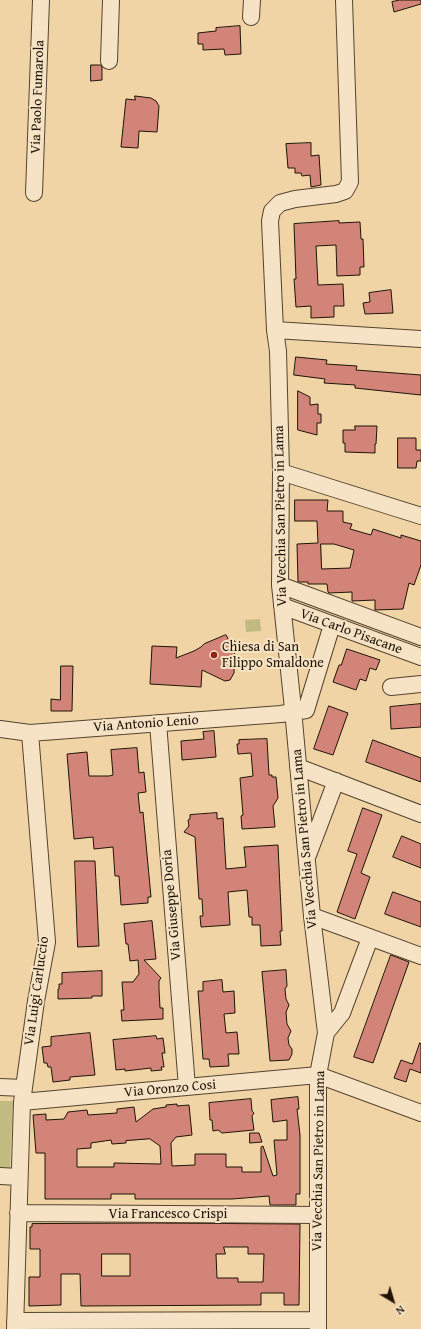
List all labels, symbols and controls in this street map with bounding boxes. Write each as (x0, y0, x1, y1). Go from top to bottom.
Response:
street label: Via Paolo Fumarola (28, 40, 48, 154)
street label: Via Vecchia San Pietro in Lama (271, 425, 291, 607)
street label: Via Carlo Pisacane (297, 606, 405, 658)
place label: Chiesa di San Filippo Smaldone (222, 639, 324, 672)
marker: Chiesa di San Filippo Smaldone (209, 650, 219, 660)
street label: Via Antonio Lenio (93, 712, 199, 736)
street label: Via Vecchia San Pietro in Lama (289, 748, 321, 930)
street label: Via Giuseppe Doria (159, 849, 185, 961)
street label: Via Luigi Carluccio (21, 935, 53, 1047)
street label: Via Vecchia San Pietro in Lama (309, 1070, 329, 1252)
street label: Via Oronzo Cosi (123, 1077, 217, 1101)
street label: Via Francesco Crispi (109, 1206, 227, 1222)
north arrow (373, 1281, 413, 1321)
text: N (393, 1302, 408, 1319)

